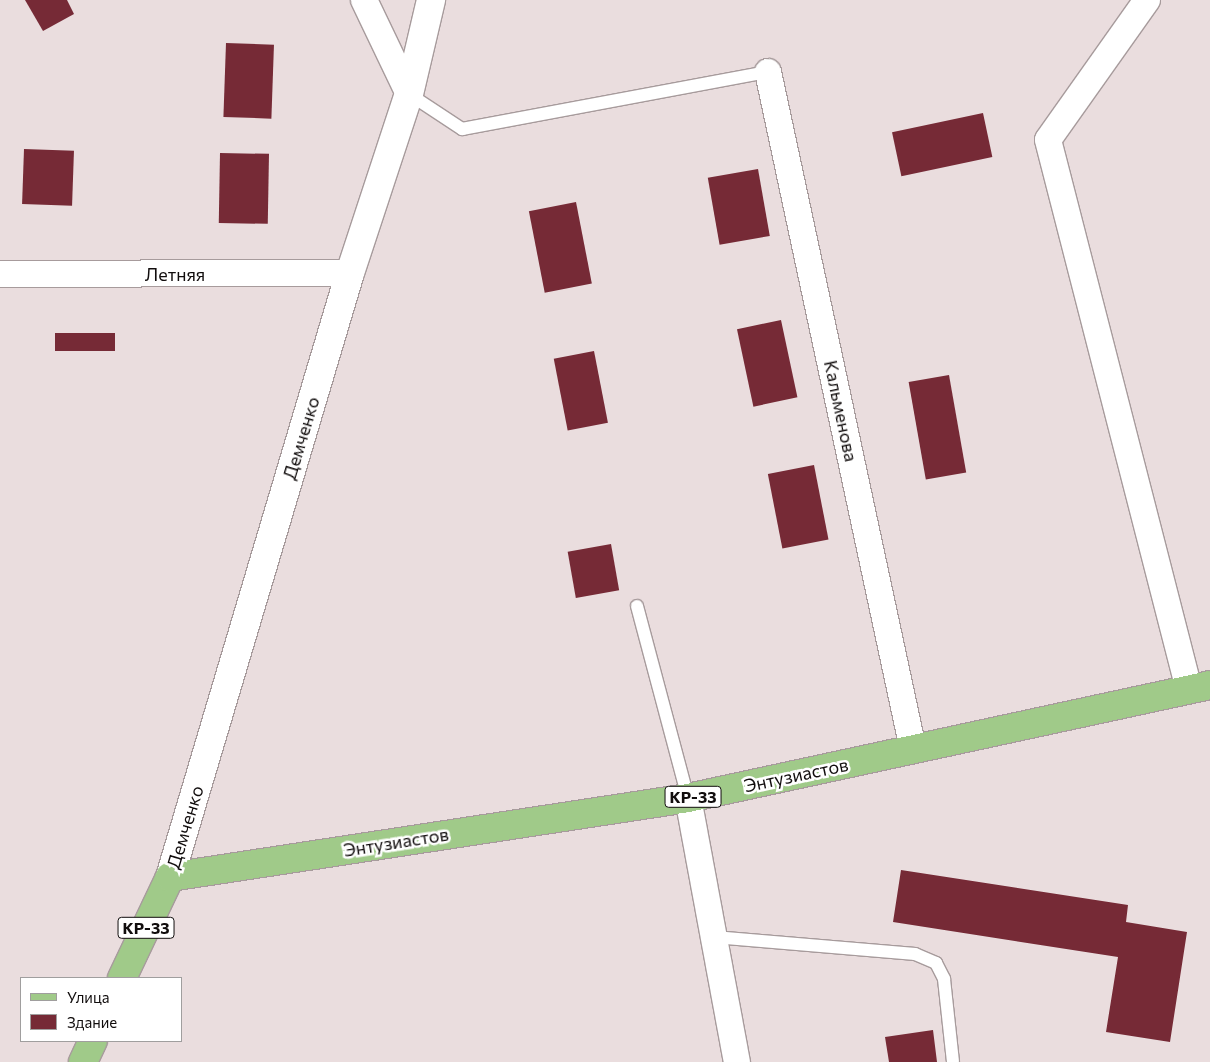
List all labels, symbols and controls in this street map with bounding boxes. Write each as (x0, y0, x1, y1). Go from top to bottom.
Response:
street label: Летняя (145, 263, 205, 285)
street label: Кальменова (820, 358, 862, 464)
street label: Демченко (278, 394, 324, 482)
street label: Энтузиастов (742, 753, 850, 797)
street label: Демченко (162, 783, 208, 871)
road number: KP-33 (664, 784, 722, 810)
street label: Энтузиастов (342, 823, 450, 861)
road number: KP-33 (117, 914, 175, 941)
legend (20, 977, 182, 1042)
text: Улица (67, 988, 109, 1006)
text: Здание (67, 1013, 117, 1031)

